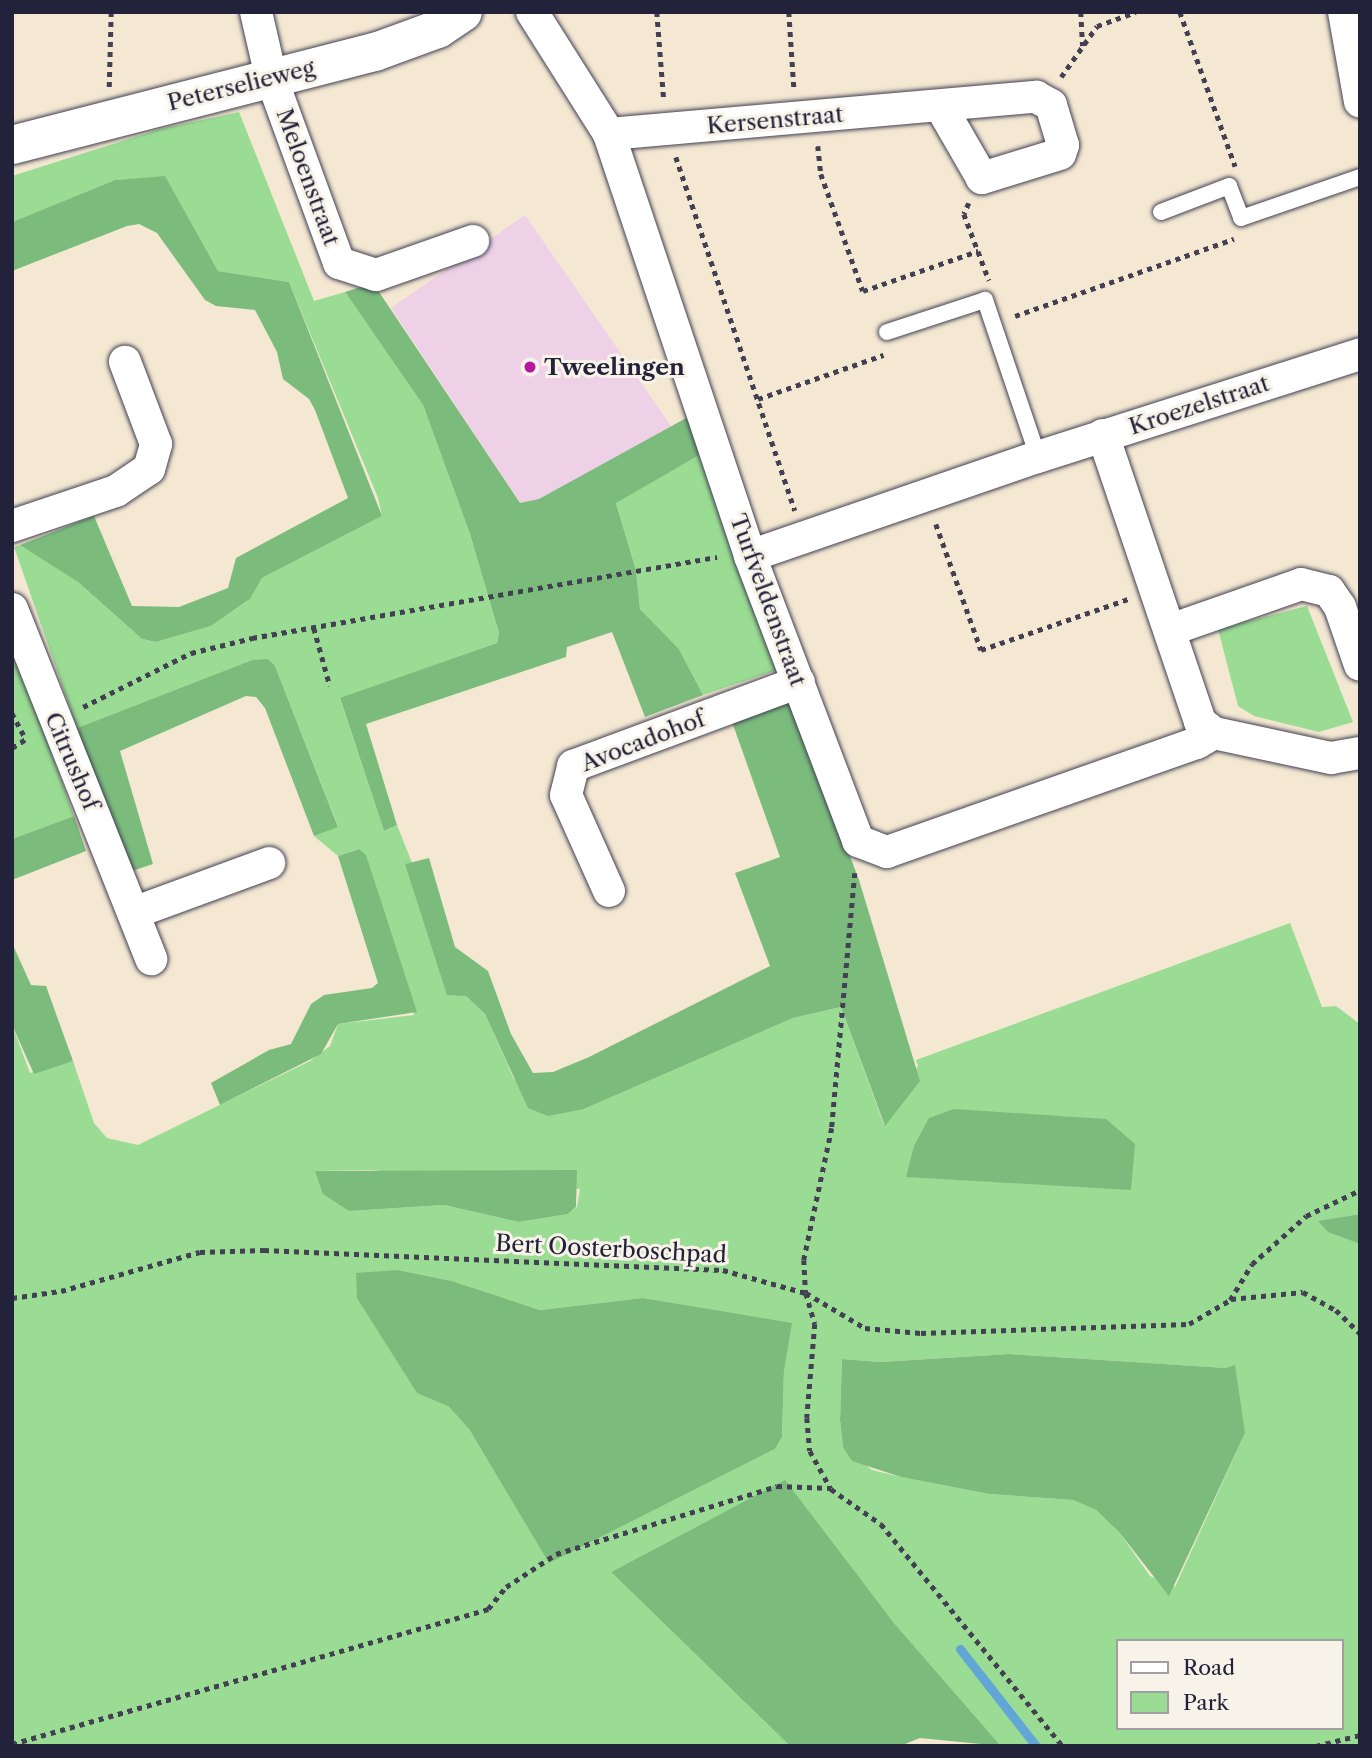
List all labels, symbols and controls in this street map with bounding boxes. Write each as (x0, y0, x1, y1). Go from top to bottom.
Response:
street label: Peterselieweg (164, 53, 318, 117)
street label: Kersenstraat (705, 100, 845, 140)
street label: Meloenstraat (270, 105, 346, 249)
place label: Tweelingen (544, 353, 685, 381)
marker: Tweelingen (522, 359, 538, 375)
street label: Kroezelstraat (1125, 369, 1273, 441)
street label: Turfveldenstraat (724, 510, 812, 690)
street label: Avocadohof (577, 705, 709, 777)
street label: Citrushof (39, 708, 105, 814)
street label: Bert Oosterboschpad (495, 1229, 727, 1269)
legend (1116, 1639, 1344, 1730)
text: Road (1183, 1655, 1235, 1680)
text: Park (1183, 1690, 1229, 1715)

